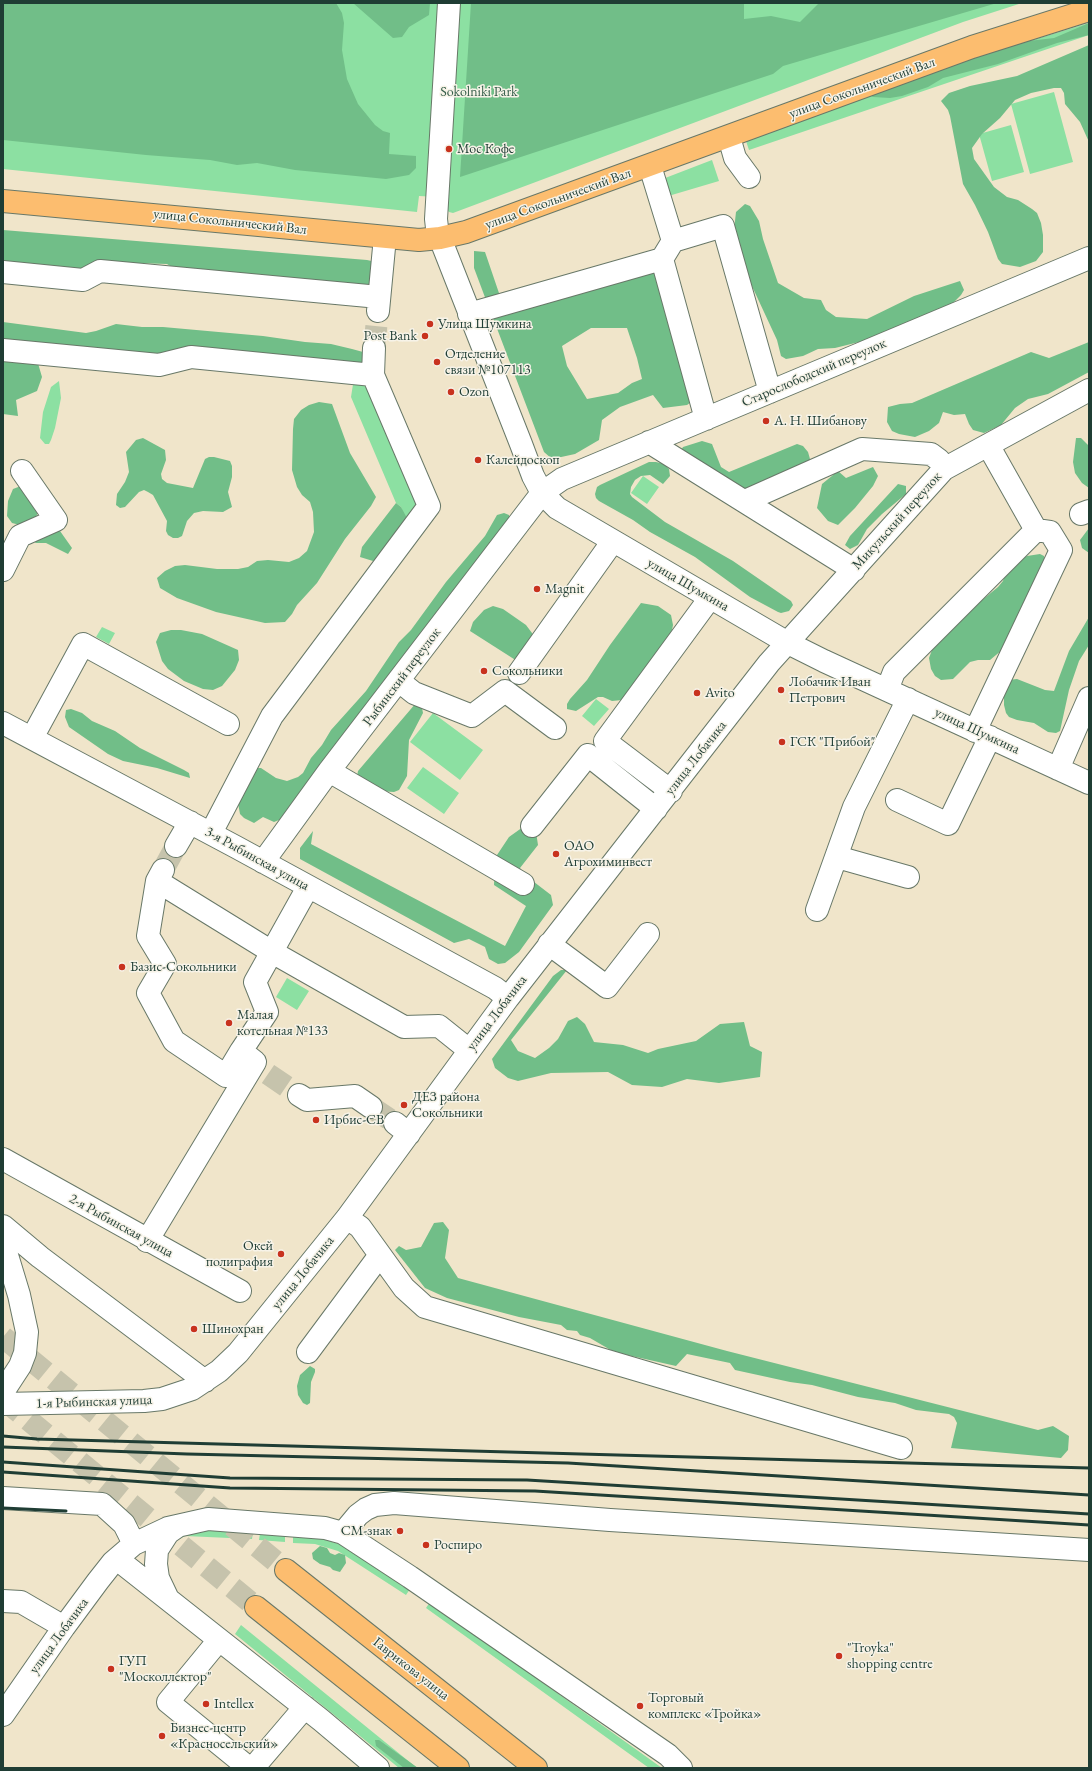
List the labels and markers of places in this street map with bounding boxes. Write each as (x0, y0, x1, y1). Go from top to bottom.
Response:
place label: Мос Кофе (457, 141, 514, 157)
marker: Мос Кофе (444, 144, 454, 154)
place label: Улица Шумкина (438, 316, 532, 332)
marker: Улица Шумкина (425, 319, 435, 329)
place label: Post Bank (364, 328, 417, 344)
marker: Post Bank (420, 331, 430, 341)
place label: Отделение связи №107113 (445, 346, 531, 378)
marker: Отделение связи №107113 (432, 357, 442, 367)
place label: Ozon (459, 384, 489, 400)
marker: Ozon (446, 387, 456, 397)
place label: А. Н. Шибанову (774, 413, 867, 429)
marker: А. Н. Шибанову (761, 416, 771, 426)
place label: Калейдоскоп (486, 452, 560, 468)
marker: Калейдоскоп (473, 455, 483, 465)
place label: Magnit (545, 581, 584, 597)
marker: Magnit (532, 584, 542, 594)
place label: Сокольники (492, 663, 563, 679)
marker: Сокольники (479, 666, 489, 676)
place label: Лобачик Иван Петрович (789, 674, 871, 706)
place label: Avito (705, 685, 735, 701)
marker: Лобачик Иван Петрович (776, 685, 786, 695)
marker: Avito (692, 688, 702, 698)
place label: ГСК "Прибой" (790, 734, 875, 750)
marker: ГСК "Прибой" (777, 737, 787, 747)
place label: ОАО Агрохиминвест (564, 838, 652, 870)
marker: ОАО Агрохиминвест (551, 849, 561, 859)
place label: Базис-Сокольники (130, 959, 237, 975)
marker: Базис-Сокольники (117, 962, 127, 972)
place label: Малая котельная №133 (237, 1007, 328, 1040)
marker: Малая котельная №133 (224, 1018, 234, 1028)
place label: ДЕЗ района Сокольники (412, 1089, 483, 1122)
marker: ДЕЗ района Сокольники (399, 1100, 409, 1110)
place label: Ирбис-СВ (324, 1112, 384, 1128)
marker: Ирбис-СВ (311, 1115, 321, 1125)
place label: Окей полиграфия (206, 1238, 273, 1270)
marker: Окей полиграфия (276, 1249, 286, 1259)
place label: Шинохран (202, 1321, 263, 1337)
marker: Шинохран (189, 1324, 199, 1334)
place label: СМ-знак (341, 1523, 392, 1539)
marker: СМ-знак (395, 1526, 405, 1536)
place label: Роспиро (434, 1537, 482, 1553)
marker: Роспиро (421, 1540, 431, 1550)
place label: "Troyka" shopping centre (847, 1640, 933, 1672)
marker: "Troyka" shopping centre (834, 1651, 844, 1661)
place label: ГУП "Москоллектор" (119, 1653, 212, 1686)
marker: ГУП "Москоллектор" (106, 1664, 116, 1674)
place label: Торговый комплекс «Тройка» (648, 1690, 761, 1722)
place label: Intellex (214, 1696, 254, 1712)
marker: Intellex (201, 1699, 211, 1709)
marker: Торговый комплекс «Тройка» (635, 1701, 645, 1711)
place label: Бизнес-центр «Красносельский» (170, 1720, 278, 1752)
marker: Бизнес-центр «Красносельский» (157, 1731, 167, 1741)

